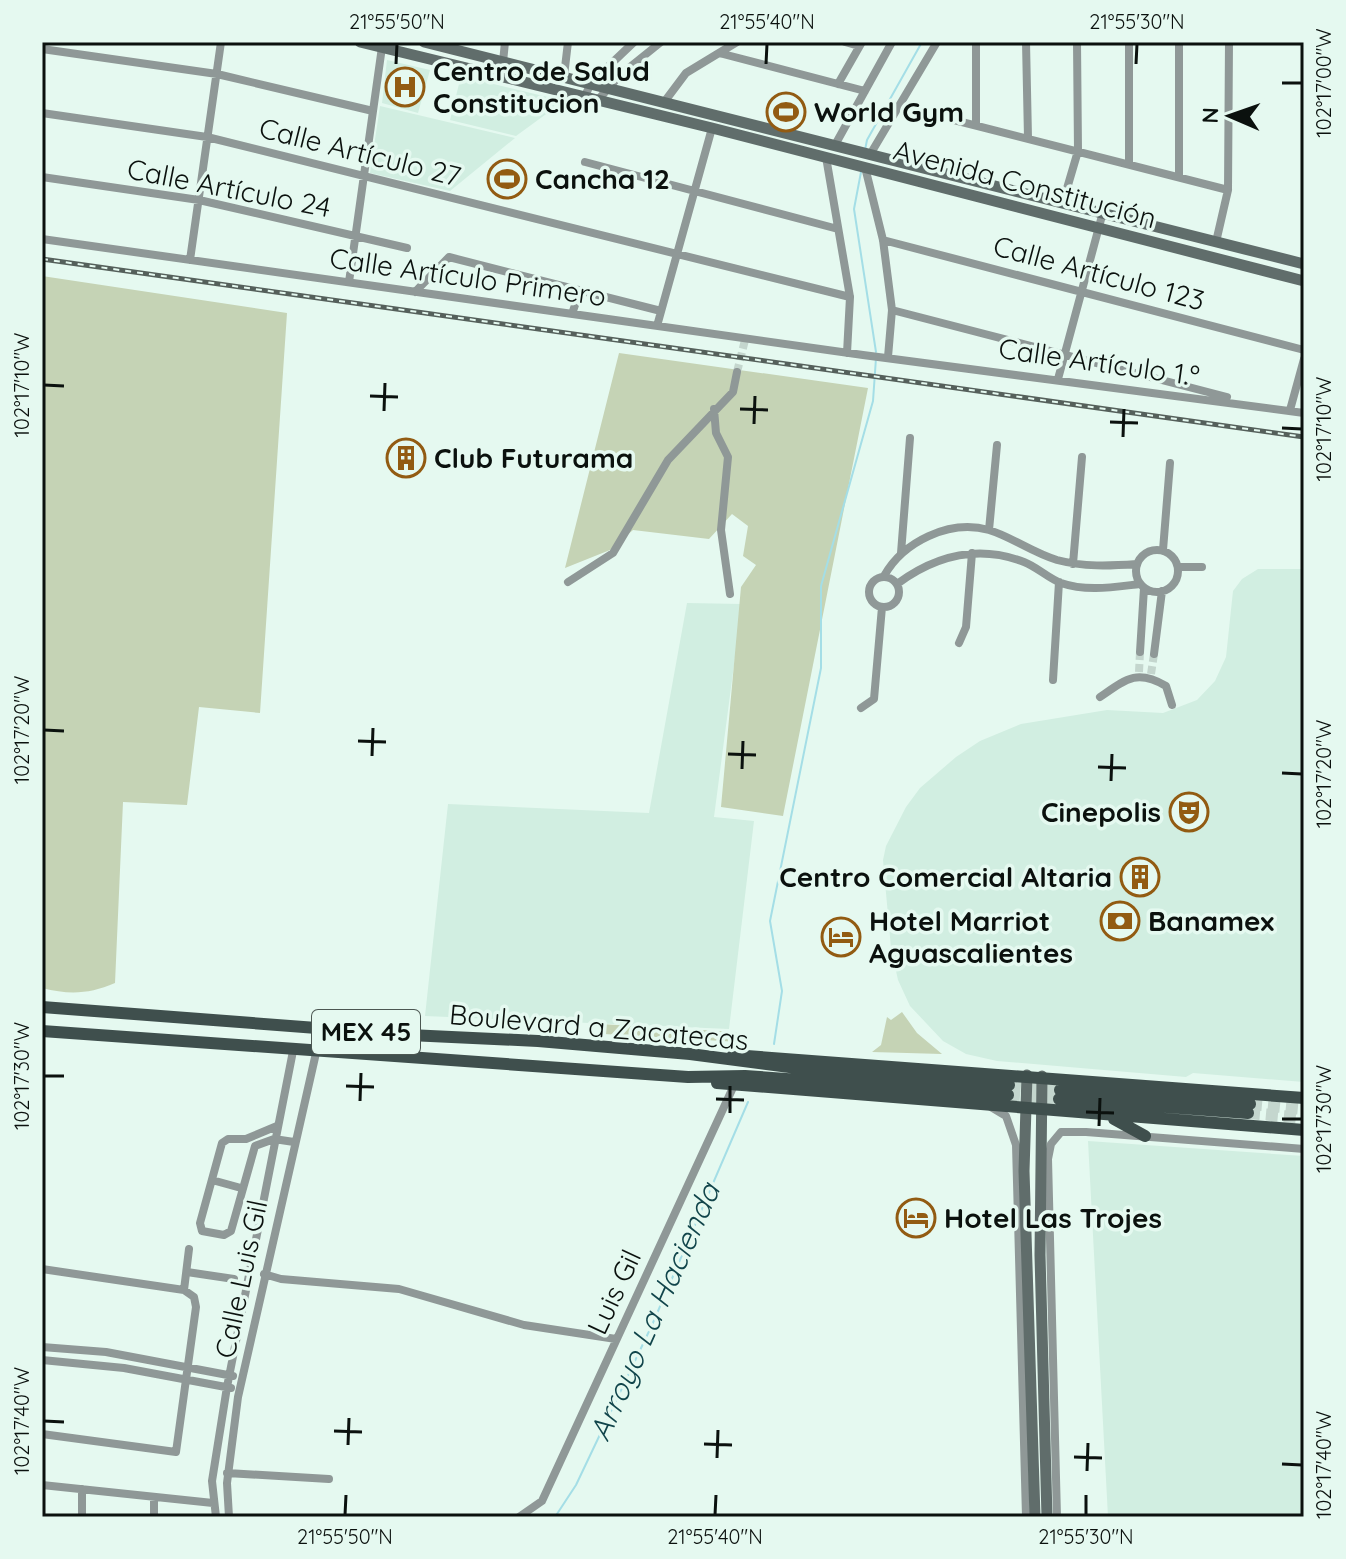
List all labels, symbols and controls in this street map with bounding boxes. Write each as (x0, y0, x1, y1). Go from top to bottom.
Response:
text: 21°55'50"N (349, 9, 445, 34)
text: 21°55'40"N (719, 9, 815, 34)
text: 21°55'30"N (1089, 9, 1185, 34)
text: 102°17'00"W (1311, 28, 1336, 138)
place label: Centro de Salud Constitucion (433, 53, 650, 120)
hospital icon: Centro de Salud Constitucion (384, 66, 426, 108)
north arrow (1190, 76, 1270, 156)
sports icon: World Gym (765, 91, 807, 133)
place label: World Gym (814, 94, 964, 129)
text: N (1196, 107, 1224, 124)
street label: Calle Artículo 27 (256, 110, 464, 193)
street label: Avenida Constitución (890, 132, 1160, 235)
street label: Calle Artículo 24 (124, 151, 334, 224)
sports icon: Cancha 12 (486, 158, 528, 200)
place label: Cancha 12 (535, 161, 670, 196)
street label: Calle Artículo 123 (990, 227, 1209, 318)
street label: Calle Artículo Primero (328, 240, 609, 313)
street label: Calle Artículo 1.º (997, 330, 1202, 393)
text: 102°17'10"W (9, 333, 34, 437)
text: 102°17'10"W (1311, 377, 1336, 481)
building icon: Club Futurama (385, 437, 427, 479)
place label: Club Futurama (434, 440, 633, 475)
text: 102°17'20"W (9, 676, 34, 784)
text: 102°17'20"W (1311, 720, 1336, 828)
theatre icon: Cinepolis (1168, 791, 1210, 833)
place label: Cinepolis (1041, 794, 1161, 829)
building icon: Centro Comercial Altaria (1119, 856, 1161, 898)
place label: Centro Comercial Altaria (779, 859, 1112, 894)
bank icon: Banamex (1099, 900, 1141, 942)
place label: Hotel Marriot Aguascalientes (869, 903, 1073, 970)
place label: Banamex (1148, 903, 1275, 938)
hotel icon: Hotel Marriot Aguascalientes (820, 916, 862, 958)
street label: Boulevard a Zacatecas (448, 996, 750, 1057)
road number: MEX 45 (312, 1010, 420, 1054)
text: 102°17'30"W (9, 1022, 34, 1130)
text: 102°17'30"W (1311, 1065, 1336, 1173)
water label: Arroyo La Hacienda (580, 1175, 729, 1446)
street label: Calle Luis Gil (207, 1197, 274, 1361)
hotel icon: Hotel Las Trojes (895, 1197, 937, 1239)
place label: Hotel Las Trojes (944, 1200, 1162, 1235)
street label: Luis Gil (579, 1244, 648, 1340)
text: 102°17'40"W (9, 1367, 34, 1475)
text: 102°17'40"W (1311, 1411, 1336, 1519)
text: 21°55'50"N (297, 1524, 393, 1549)
text: 21°55'40"N (667, 1524, 763, 1549)
text: 21°55'30"N (1038, 1524, 1134, 1549)

